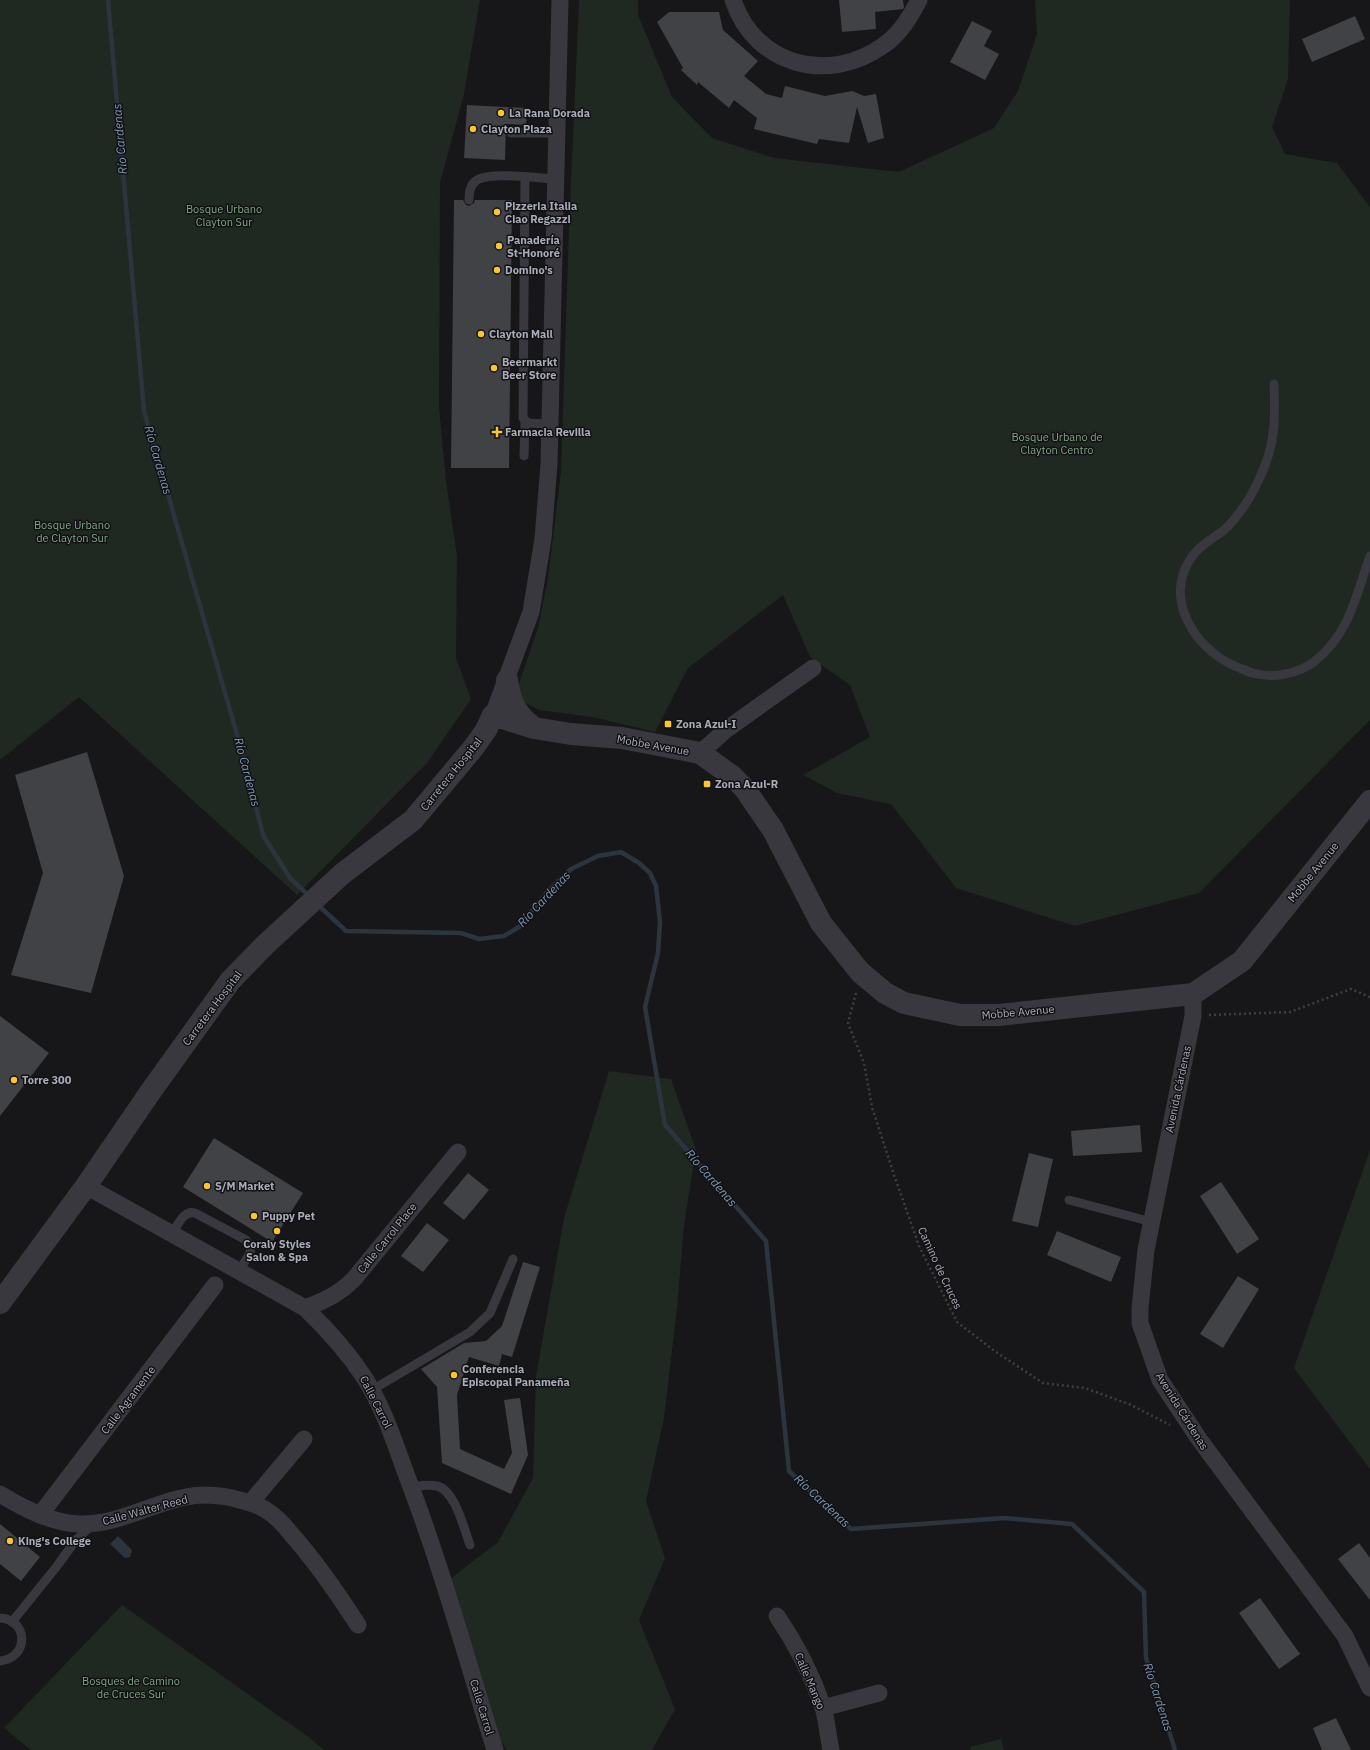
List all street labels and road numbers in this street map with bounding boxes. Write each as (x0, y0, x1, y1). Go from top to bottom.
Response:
street label: Mobbe Avenue (616, 732, 690, 758)
street label: Carretera Hospital (417, 735, 485, 813)
street label: Mobbe Avenue (1285, 839, 1341, 905)
street label: Carretera Hospital (179, 968, 245, 1048)
street label: Mobbe Avenue (981, 1002, 1055, 1022)
street label: Avenida Cárdenas (1162, 1044, 1194, 1134)
street label: Calle Carrol Place (354, 1200, 420, 1276)
street label: Camino de Cruces (915, 1225, 965, 1311)
street label: Calle Agramente (98, 1363, 158, 1437)
street label: Avenida Cárdenas (1153, 1370, 1211, 1452)
street label: Calle Carrol (357, 1373, 395, 1431)
street label: Calle Walter Reed (101, 1492, 189, 1528)
street label: Calle Mango (792, 1651, 828, 1711)
street label: Calle Carrol (467, 1678, 497, 1736)

